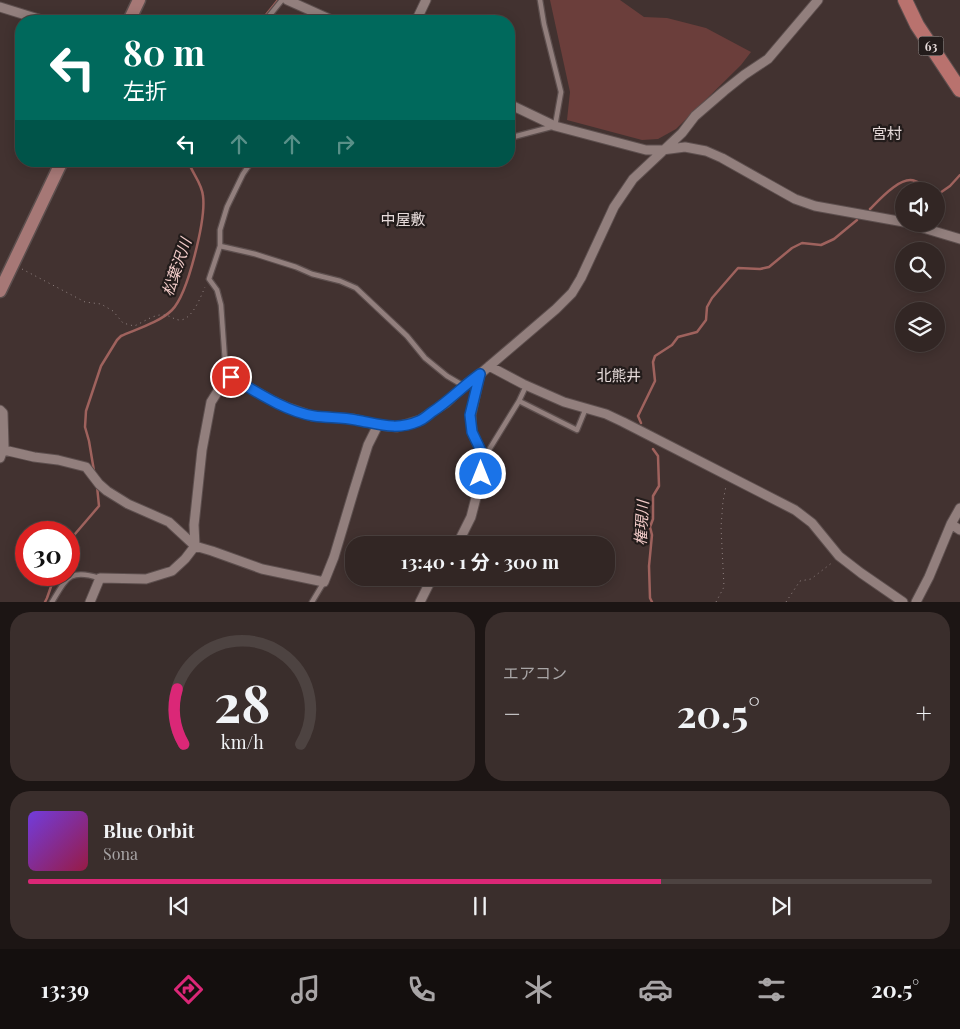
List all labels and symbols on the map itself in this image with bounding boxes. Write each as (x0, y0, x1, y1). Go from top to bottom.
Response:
road number: 63 (918, 36, 944, 56)
district label: 宮村 (872, 123, 902, 143)
district label: 中屋敷 (380, 209, 426, 229)
water label: 松葉沢川 (157, 233, 196, 299)
pin (210, 356, 252, 398)
district label: 北熊井 (596, 365, 642, 385)
position arrow (454, 447, 506, 499)
water label: 権現川 (630, 498, 652, 546)
speed limit sign: 30 (15, 521, 80, 586)

